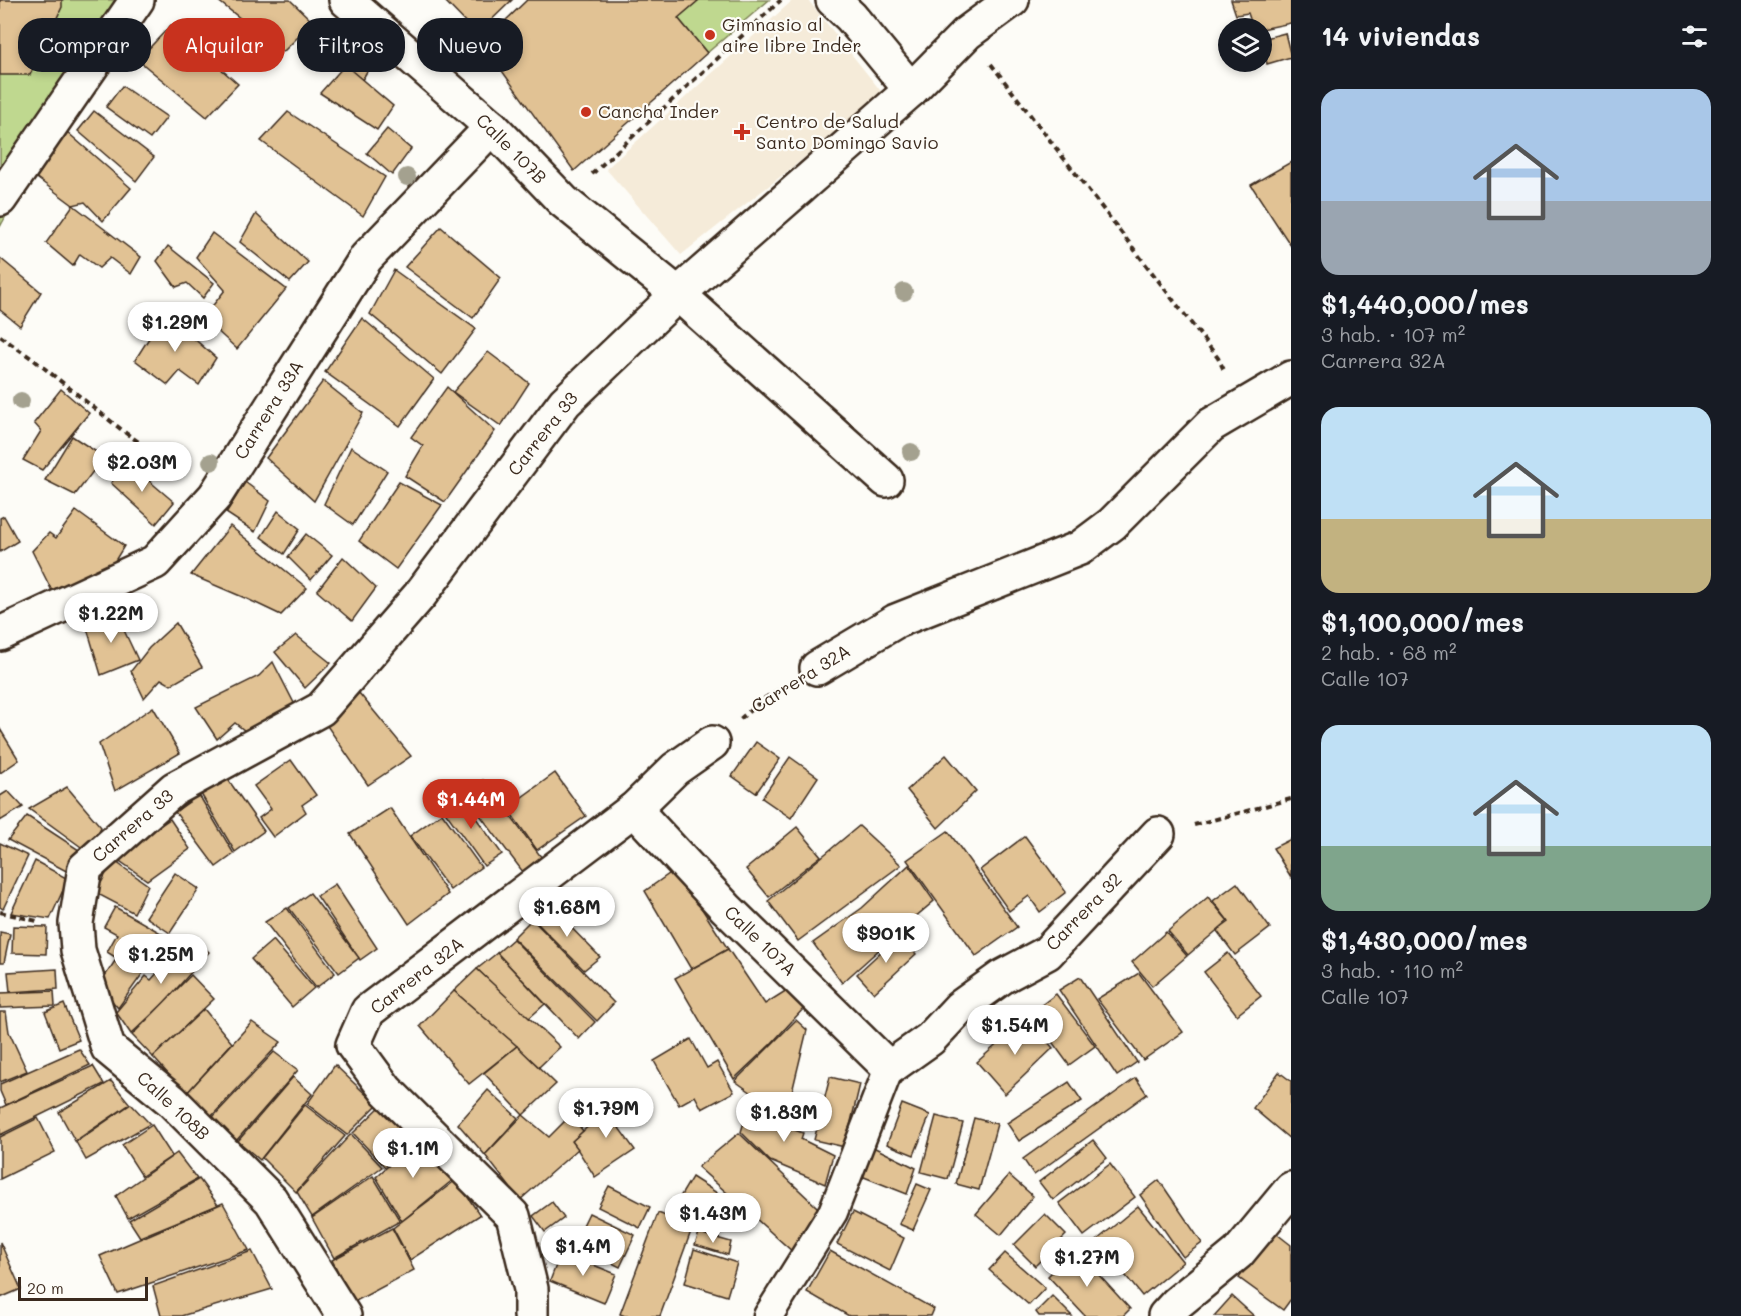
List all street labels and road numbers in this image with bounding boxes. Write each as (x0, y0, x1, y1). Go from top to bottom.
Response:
street label: Calle 107B (471, 108, 552, 189)
street label: Carrera 33A (228, 355, 308, 464)
street label: Carrera 33 (502, 386, 583, 480)
street label: Carrera 32A (746, 638, 854, 718)
street label: Carrera 33 (87, 783, 178, 867)
street label: Carrera 32 (1040, 867, 1127, 956)
street label: Calle 107A (719, 900, 802, 981)
street label: Carrera 32A (365, 931, 468, 1019)
street label: Calle 108B (132, 1065, 215, 1145)

